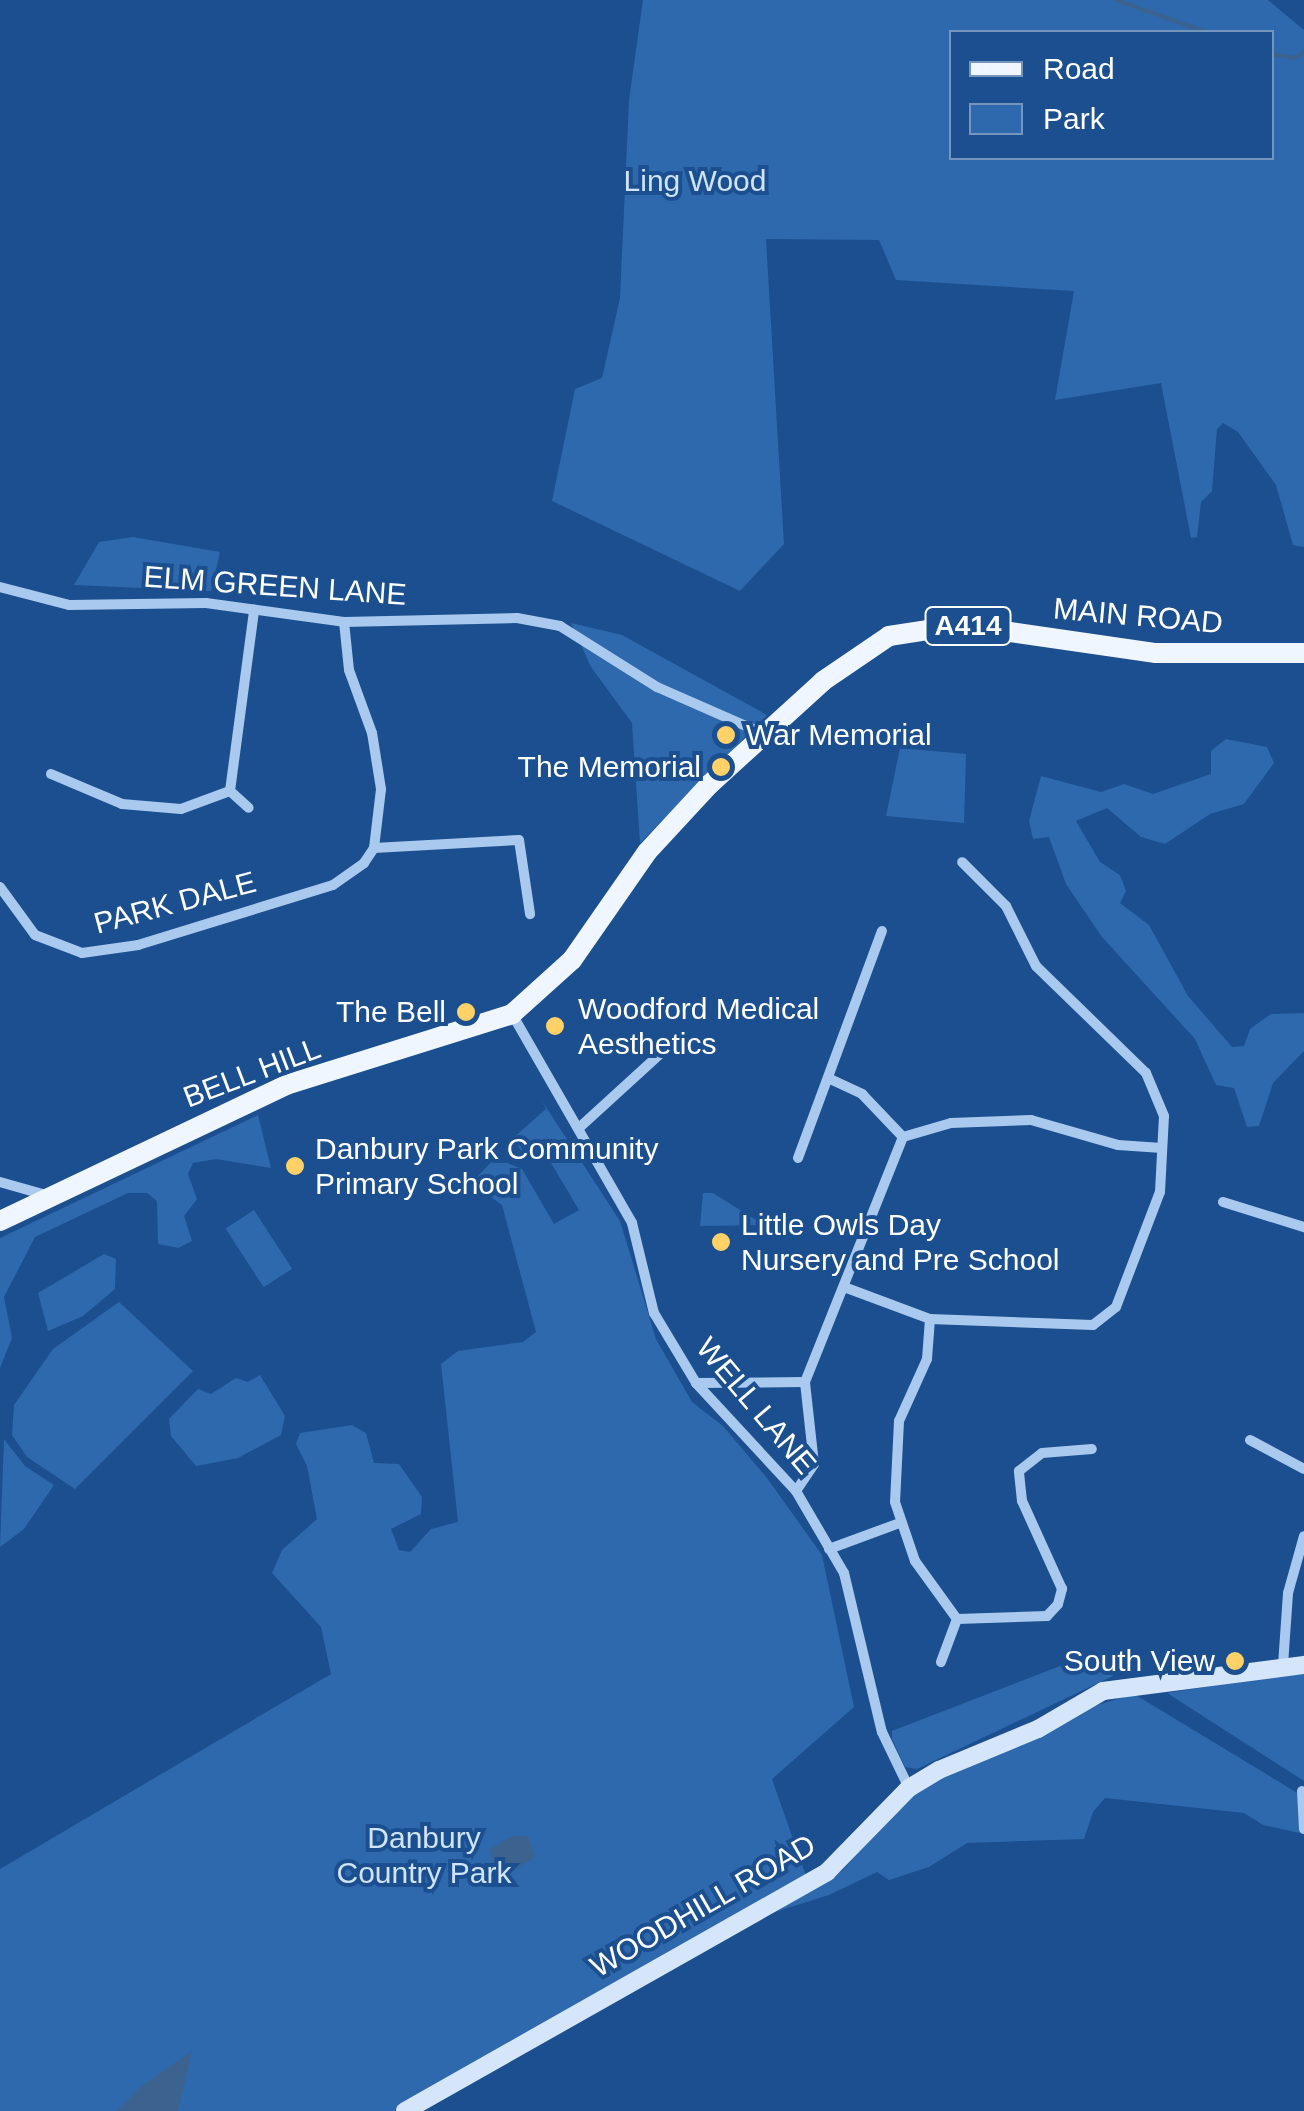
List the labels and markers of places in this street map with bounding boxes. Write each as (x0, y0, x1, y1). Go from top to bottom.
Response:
place label: War Memorial (746, 717, 932, 753)
marker: War Memorial (715, 724, 737, 746)
place label: The Memorial (518, 749, 701, 785)
marker: The Memorial (710, 756, 732, 778)
place label: Woodford Medical Aesthetics (578, 991, 819, 1062)
place label: The Bell (336, 994, 446, 1030)
marker: The Bell (455, 1001, 477, 1023)
marker: Woodford Medical Aesthetics (542, 1013, 568, 1039)
place label: Danbury Park Community Primary School (315, 1131, 658, 1202)
marker: Danbury Park Community Primary School (284, 1155, 306, 1177)
place label: Little Owls Day Nursery and Pre School (741, 1207, 1059, 1278)
marker: Little Owls Day Nursery and Pre School (710, 1231, 732, 1253)
place label: South View (1064, 1643, 1215, 1679)
marker: South View (1224, 1650, 1246, 1672)

